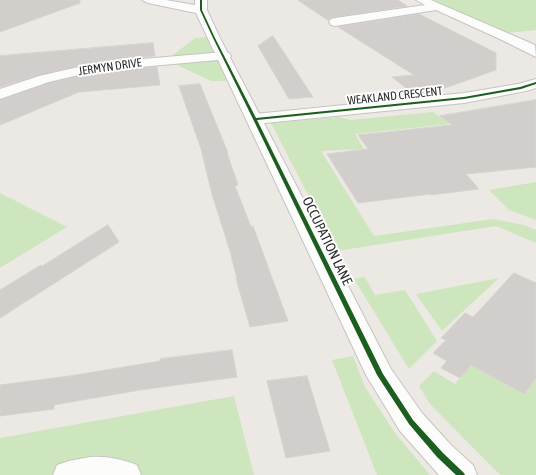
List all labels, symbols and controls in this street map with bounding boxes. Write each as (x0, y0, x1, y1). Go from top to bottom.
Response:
street label: JERMYN DRIVE (77, 55, 143, 79)
street label: WEAKLAND CRESCENT (347, 84, 443, 108)
street label: OCCUPATION LANE (298, 194, 356, 288)

